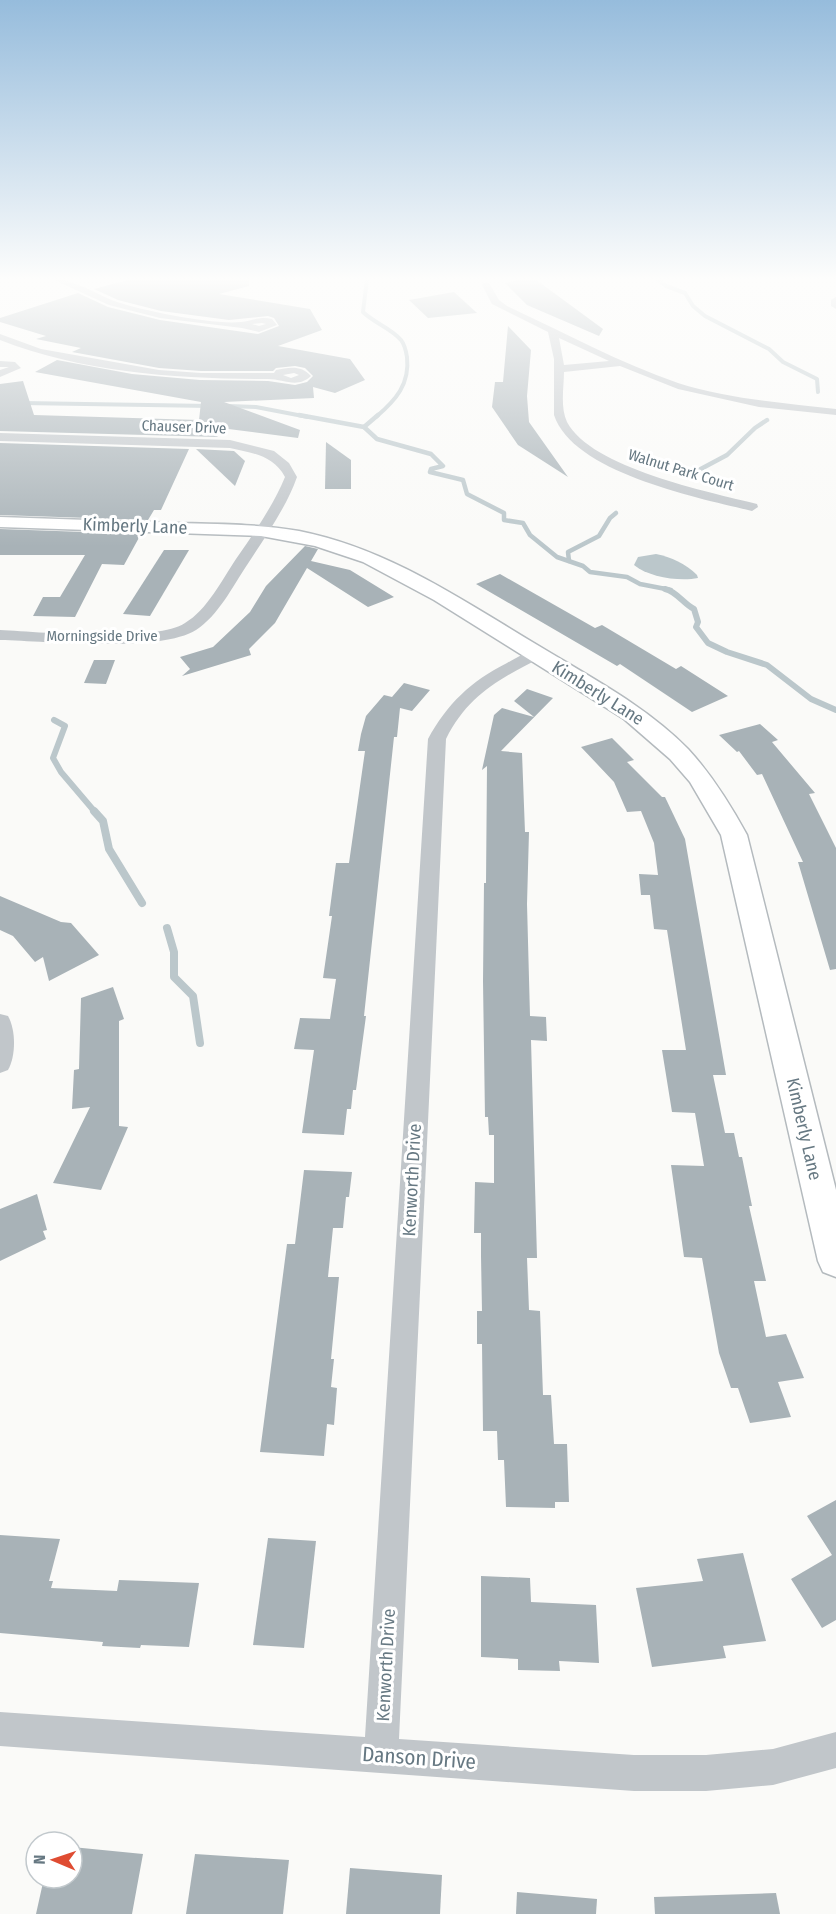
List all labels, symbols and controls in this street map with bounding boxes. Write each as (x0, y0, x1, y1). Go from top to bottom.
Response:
street label: Chauser Drive (141, 417, 227, 437)
street label: Walnut Park Court (626, 445, 736, 495)
street label: Kimberly Lane (82, 513, 188, 539)
street label: Morningside Drive (46, 627, 158, 645)
street label: Kimberly Lane (548, 656, 648, 730)
street label: Kimberly Lane (782, 1076, 826, 1183)
street label: Kenworth Drive (398, 1123, 426, 1237)
street label: Kenworth Drive (372, 1608, 400, 1722)
street label: Danson Drive (361, 1741, 477, 1775)
north arrow (24, 1830, 84, 1890)
text: N (30, 1854, 49, 1865)

